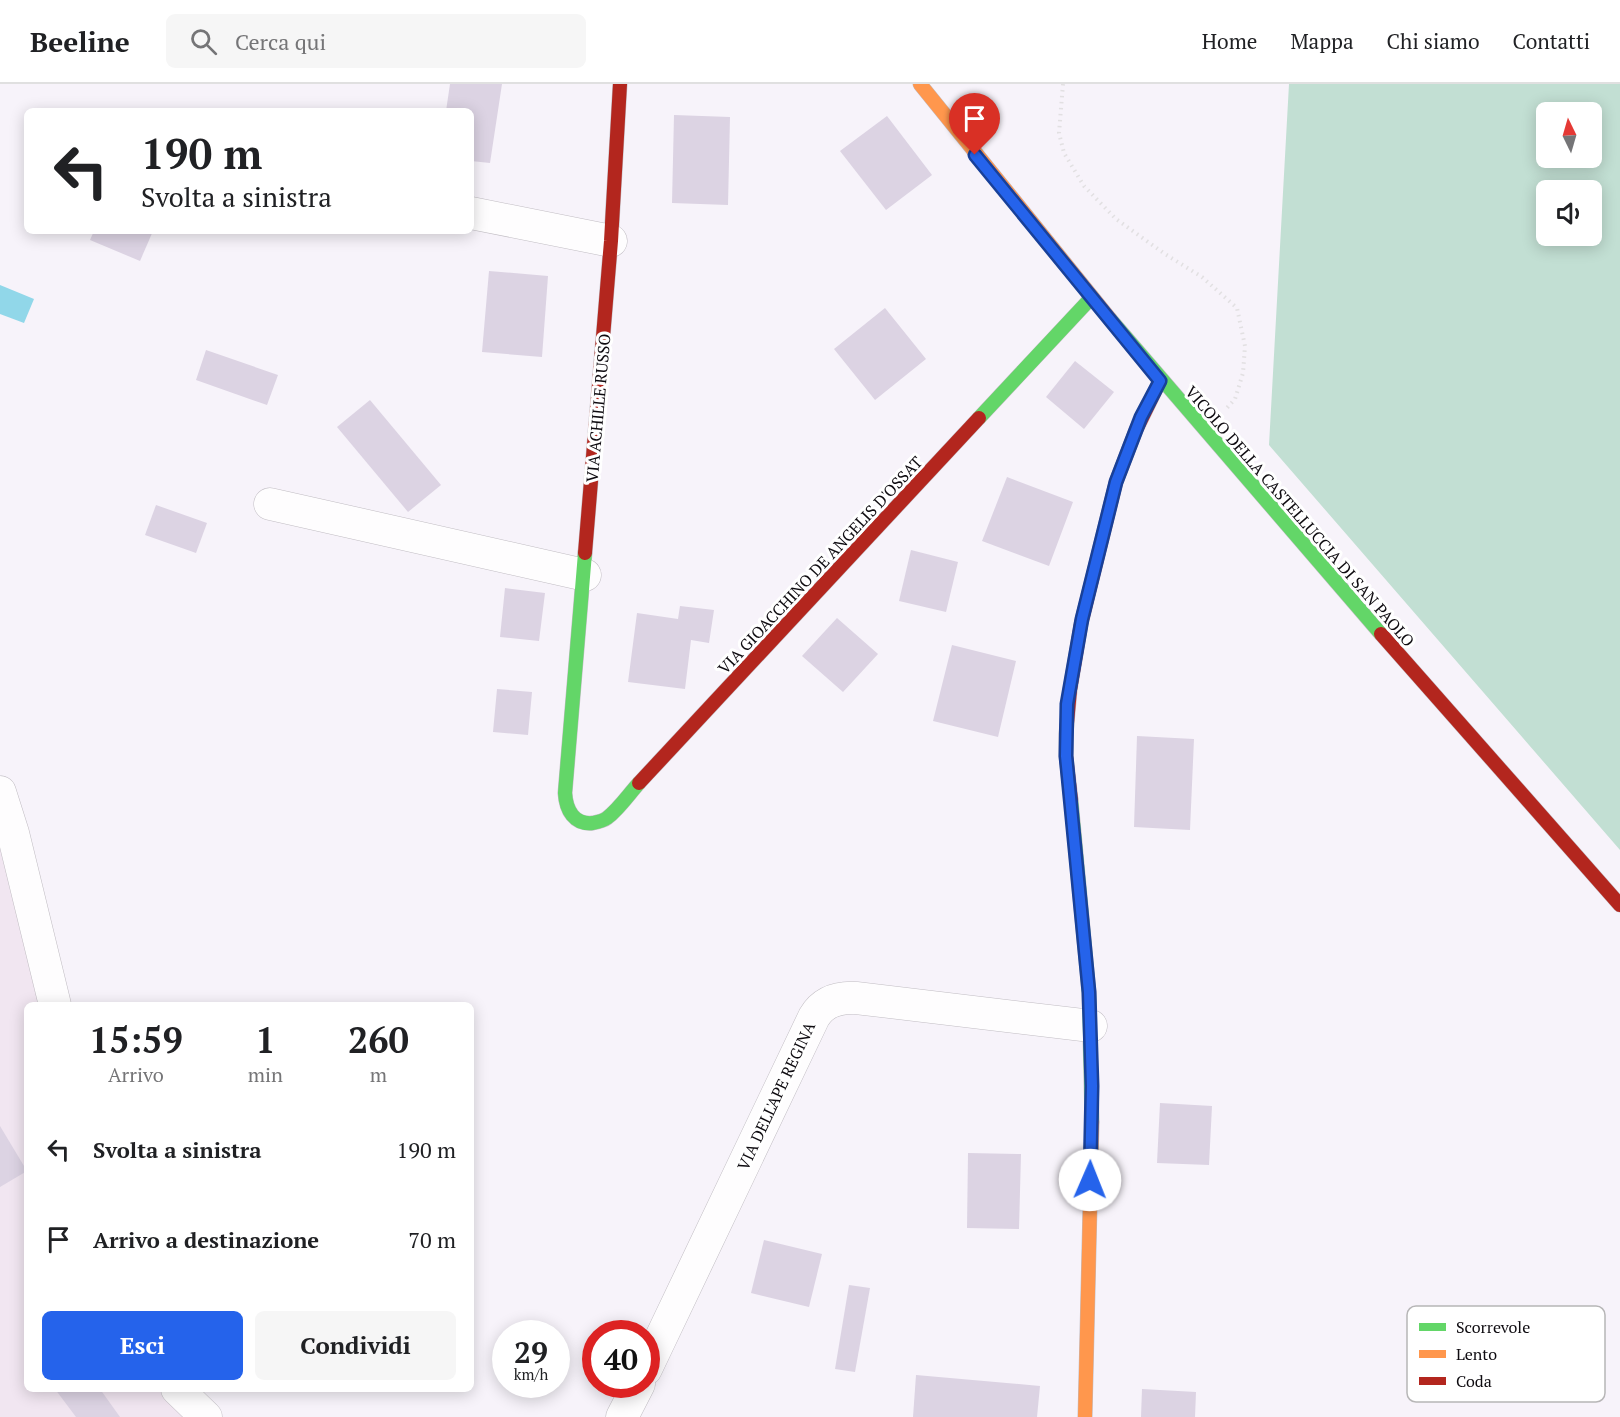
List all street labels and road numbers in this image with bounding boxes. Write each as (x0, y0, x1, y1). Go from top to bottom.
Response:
street label: VIA ACHILLE RUSSO (581, 333, 615, 483)
street label: VICOLO DELLA CASTELLUCCIA DI SAN PAOLO (1181, 381, 1419, 651)
street label: VIA GIOACCHINO DE ANGELIS D'OSSAT (713, 451, 927, 679)
street label: VIA DELL'APE REGINA (732, 1018, 820, 1174)

